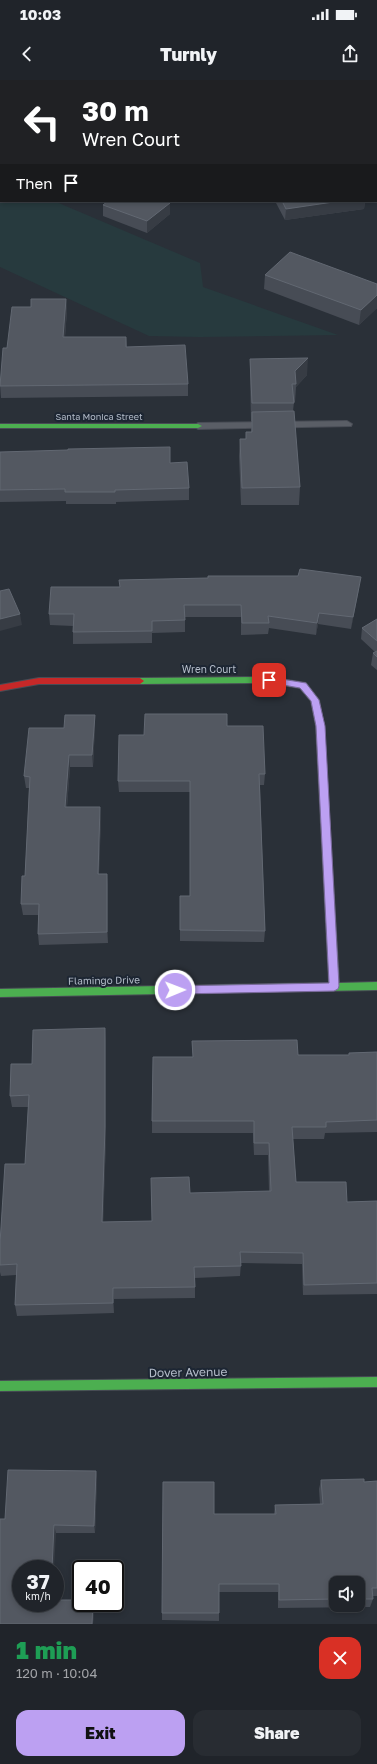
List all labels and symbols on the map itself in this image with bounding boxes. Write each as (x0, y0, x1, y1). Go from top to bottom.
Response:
street label: Santa Monica Street (55, 411, 143, 422)
street label: Wren Court (182, 663, 236, 675)
pin (252, 663, 286, 697)
position arrow (154, 969, 196, 1011)
street label: Flamingo Drive (68, 973, 140, 987)
street label: Dover Avenue (148, 1364, 228, 1380)
speed limit sign: 40 (72, 1560, 124, 1612)

